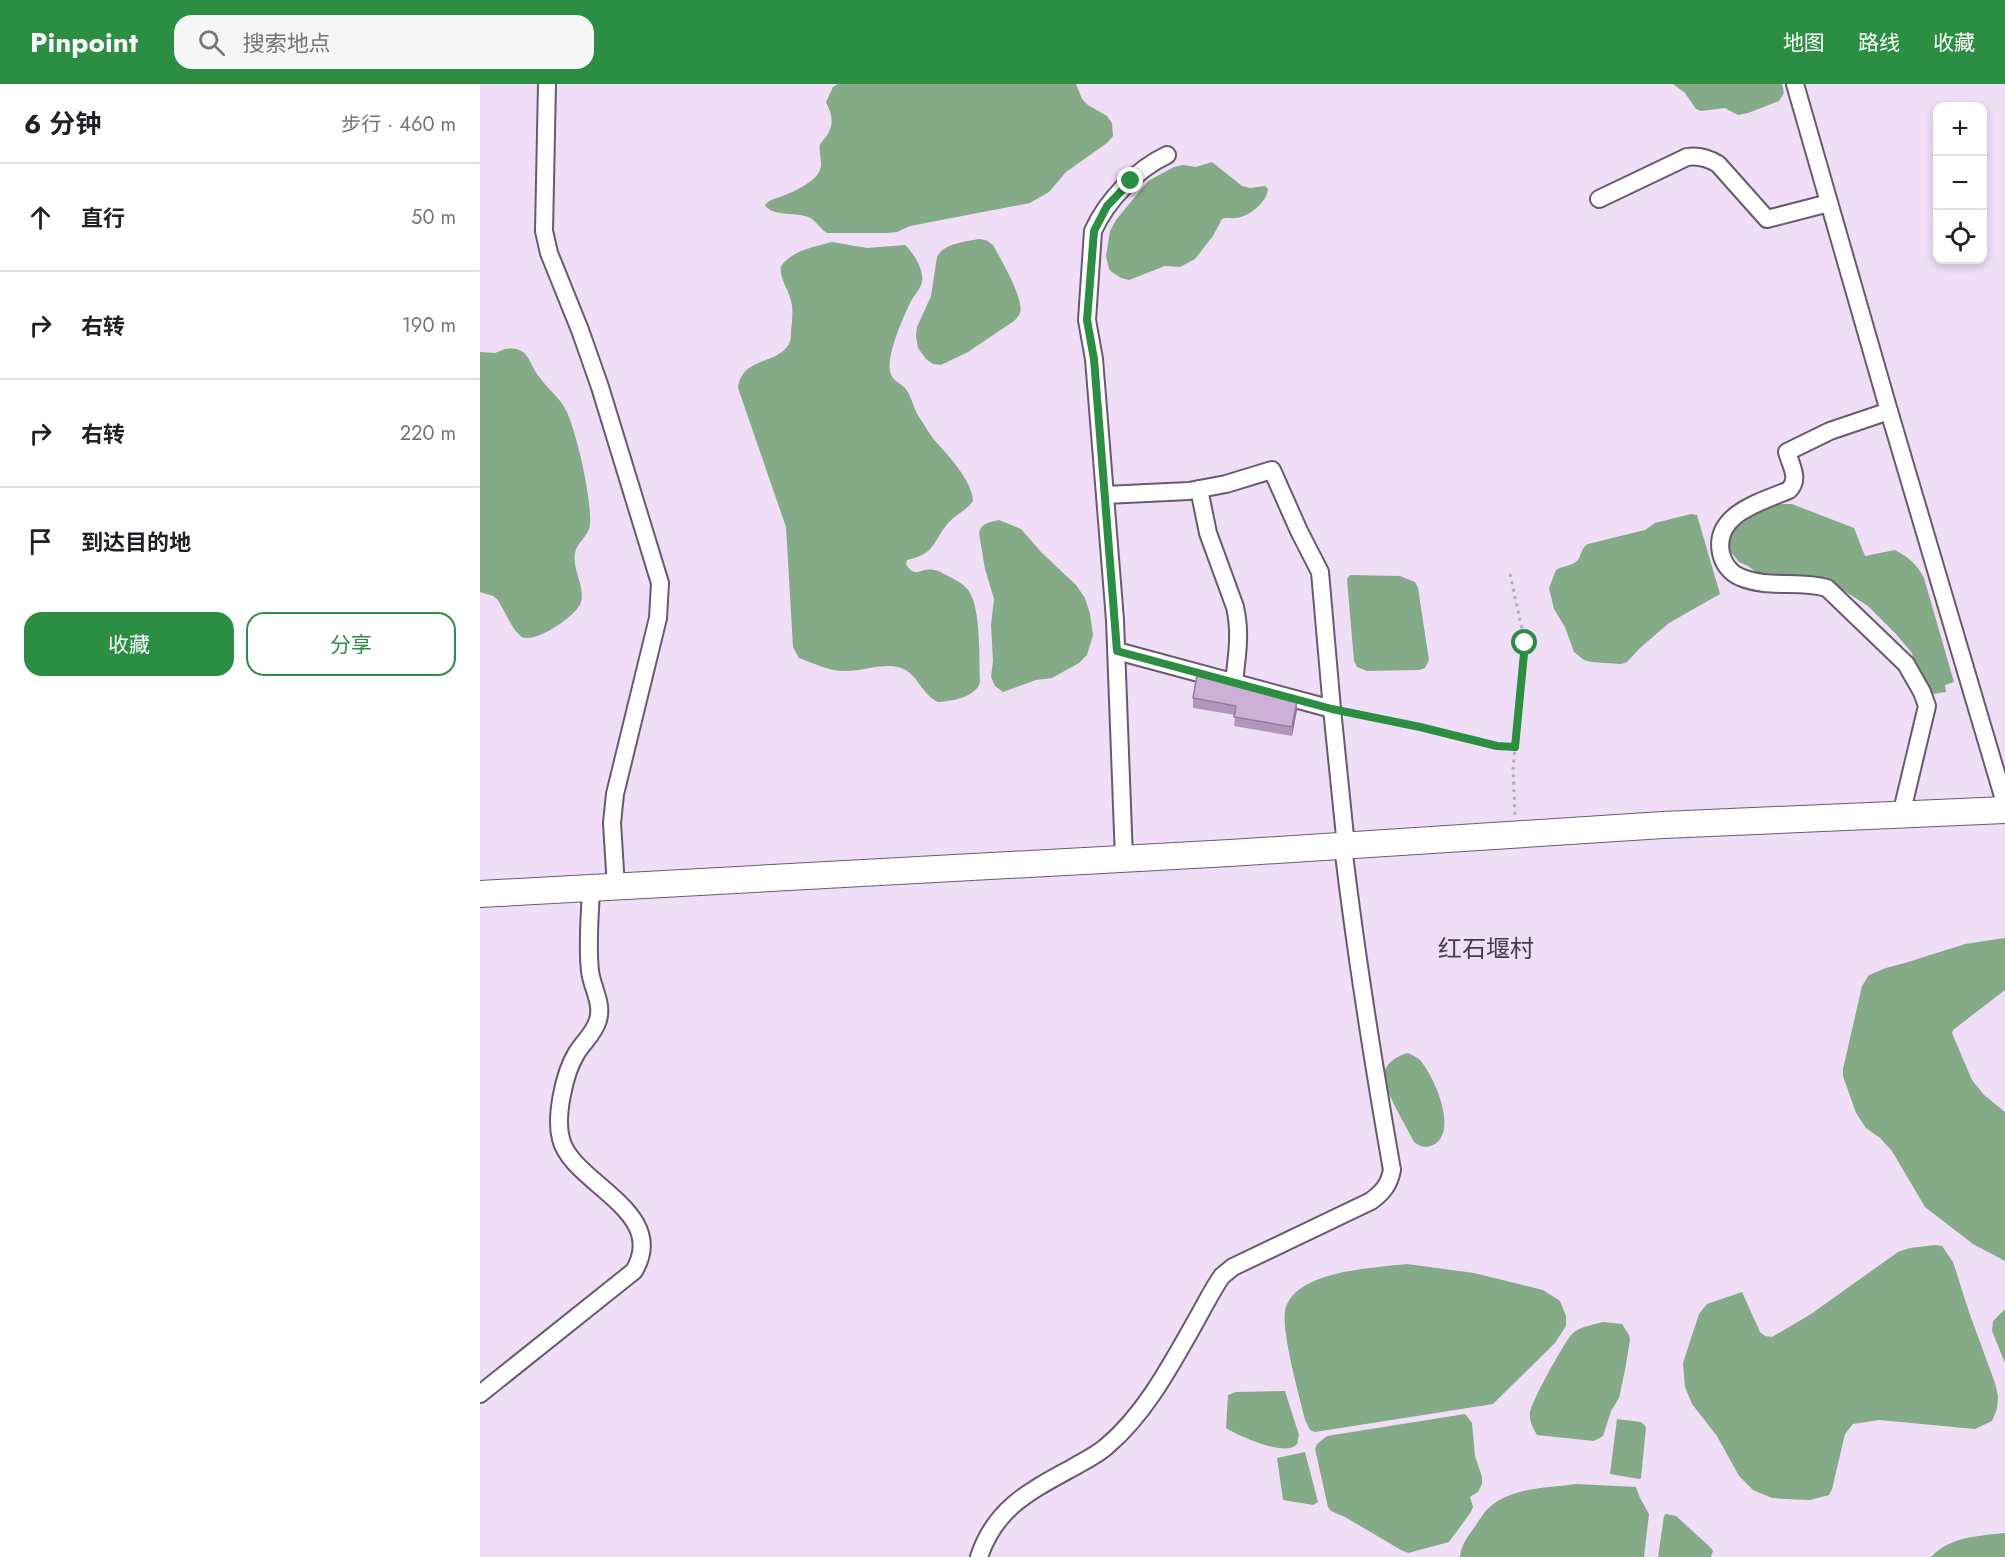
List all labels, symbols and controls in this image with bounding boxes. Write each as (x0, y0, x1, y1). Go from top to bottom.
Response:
search box (174, 15, 594, 69)
text: Pinpoint (30, 22, 138, 63)
icon: search (195, 26, 228, 59)
text: 搜索地点 (243, 27, 331, 59)
text: 地图 (1783, 28, 1825, 58)
text: 路线 (1858, 28, 1900, 58)
text: 收藏 (1933, 28, 1975, 58)
map controls (1933, 102, 1987, 264)
button: + (1933, 102, 1987, 156)
text: 6 分钟 (24, 105, 101, 143)
text: 步行 · 460 m (341, 110, 456, 139)
button: − (1933, 156, 1987, 210)
route end (1117, 167, 1143, 193)
icon: ahead (24, 201, 57, 234)
text: 直行 (81, 202, 125, 234)
text: 50 m (411, 203, 456, 232)
button: locate (1933, 210, 1987, 264)
icon: right (24, 309, 57, 342)
text: 右转 (81, 310, 125, 342)
text: 190 m (402, 311, 456, 340)
icon: right (24, 417, 57, 450)
text: 右转 (81, 418, 125, 450)
text: 220 m (400, 419, 456, 448)
icon: arrive (24, 525, 57, 558)
text: 到达目的地 (81, 526, 191, 558)
button: 收藏 (24, 612, 234, 676)
button: 分享 (246, 612, 456, 676)
route start (1511, 629, 1537, 655)
district label: 红石堰村 (1438, 931, 1534, 966)

